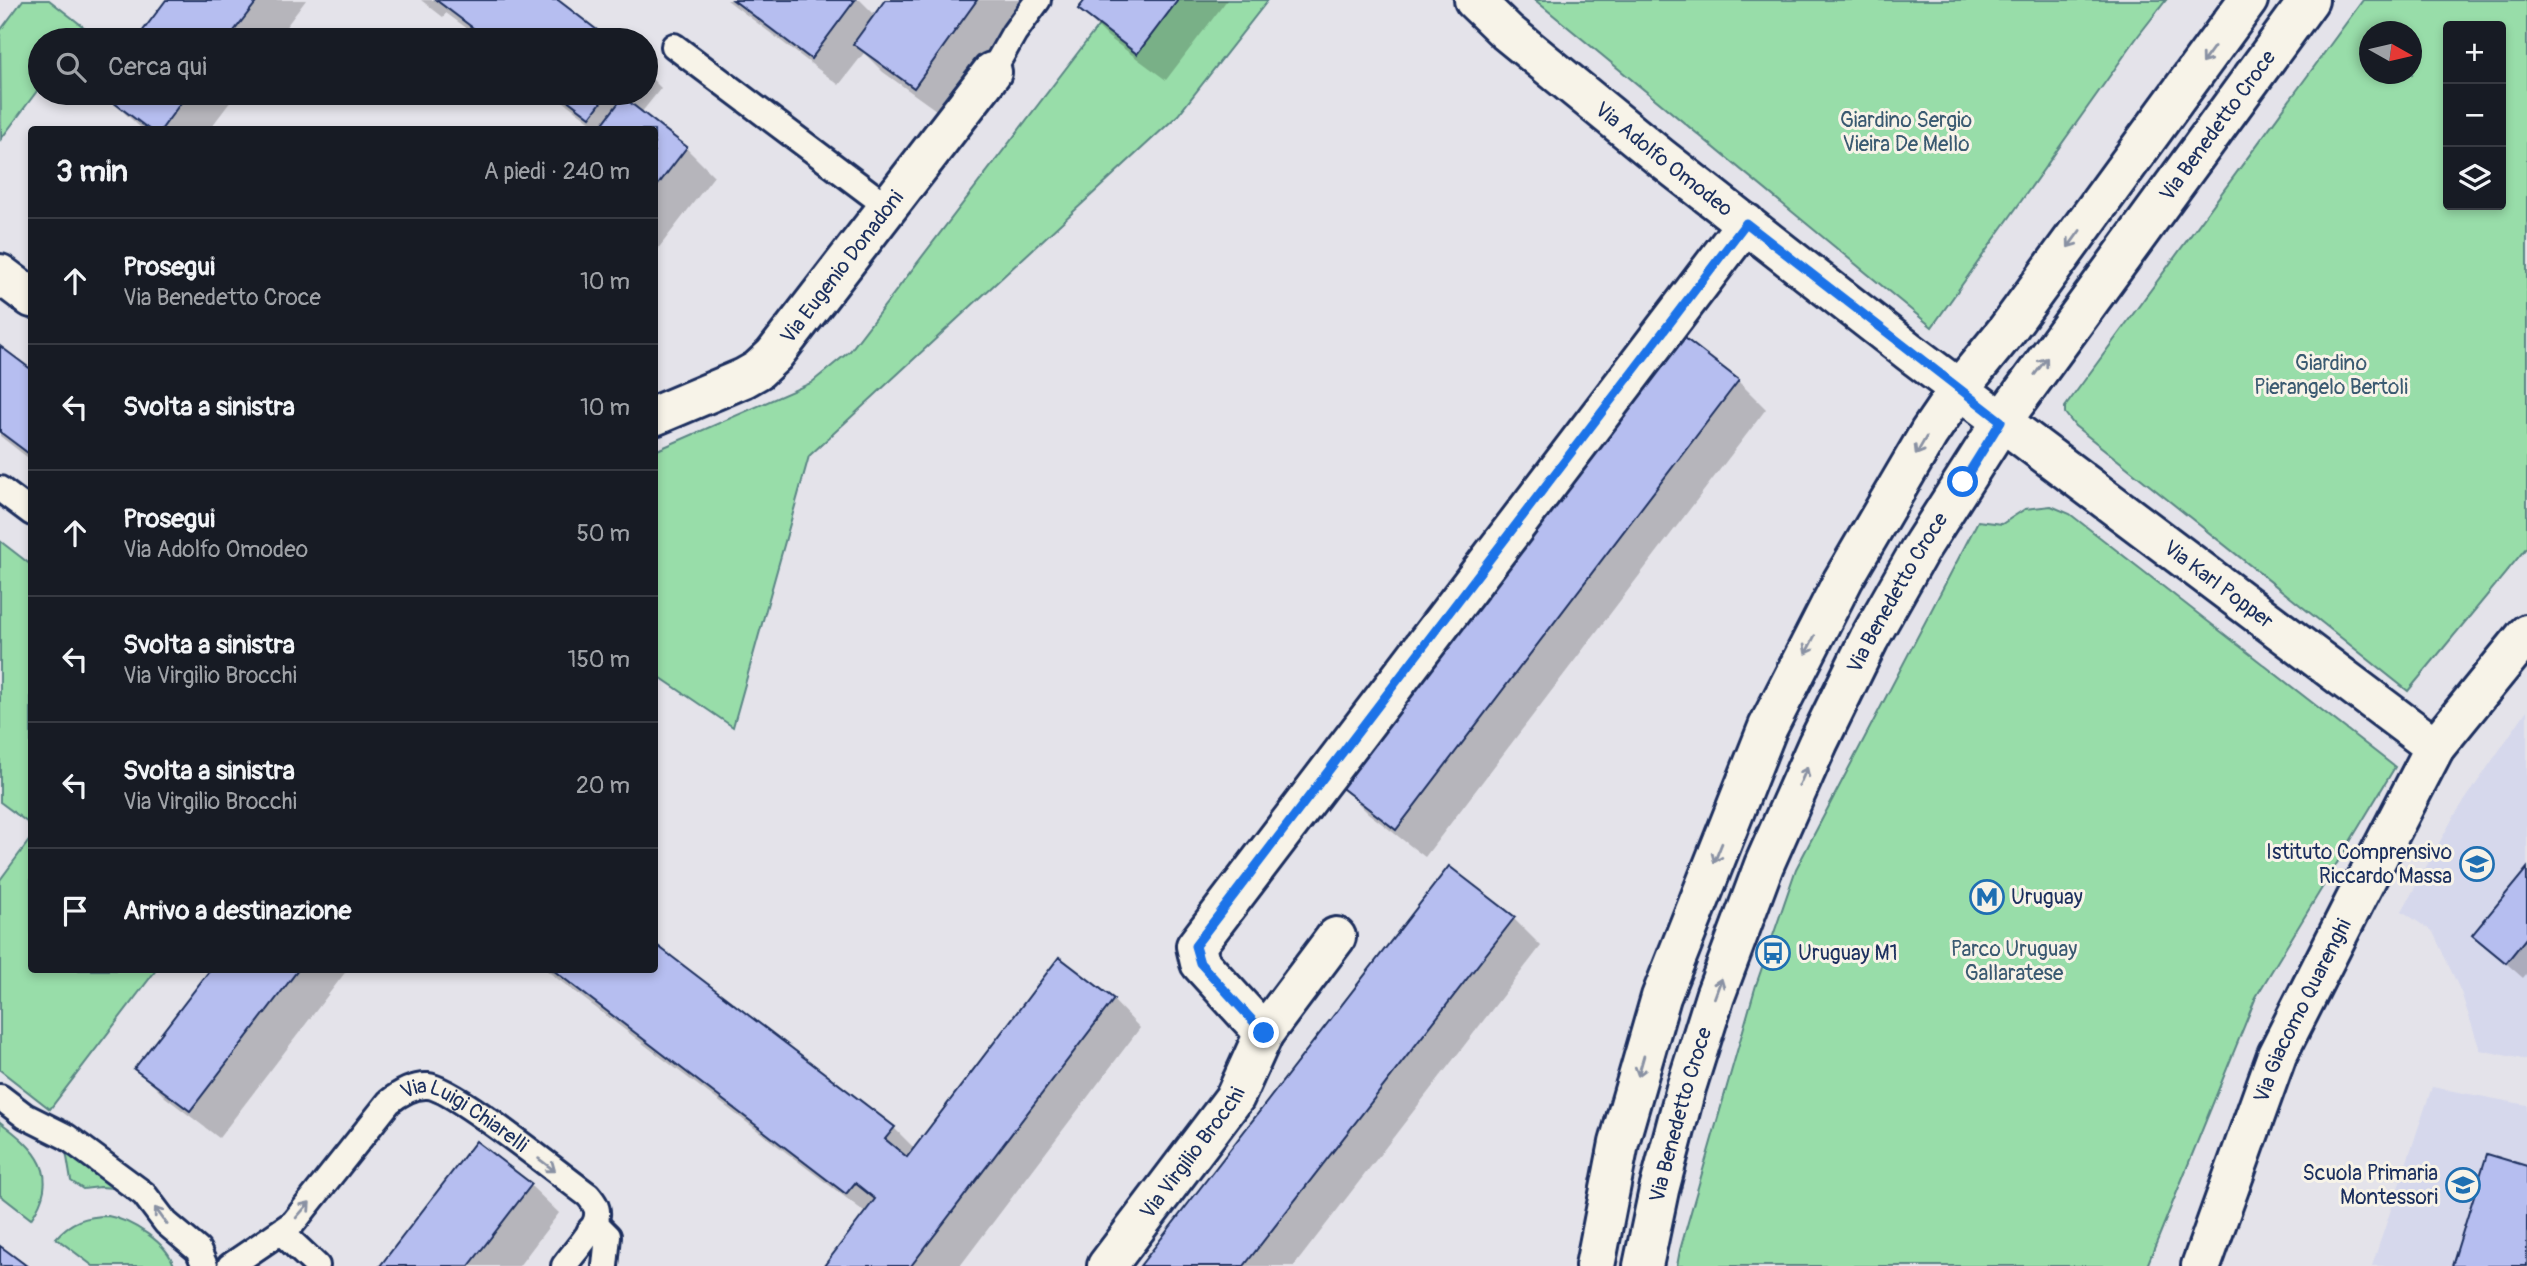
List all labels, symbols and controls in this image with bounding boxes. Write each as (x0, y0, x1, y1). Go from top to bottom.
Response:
north arrow (2359, 21, 2422, 84)
map controls (2443, 21, 2506, 210)
button: + (2443, 21, 2506, 84)
search box (28, 28, 658, 105)
street label: Via Benedetto Croce (2153, 44, 2282, 206)
one-way arrow (2201, 45, 2215, 64)
icon: search (52, 48, 90, 86)
text: Cerca qui (108, 51, 207, 83)
button: − (2443, 84, 2506, 147)
street label: Via Adolfo Omodeo (1589, 96, 1738, 222)
park label: Giardino Sergio Vieira De Mello (1840, 107, 1972, 158)
button: layers (2443, 147, 2506, 210)
text: 3 min (56, 153, 128, 190)
text: A piedi · 240 m (484, 157, 630, 186)
street label: Via Eugenio Donadoni (774, 184, 910, 349)
one-way arrow (2066, 229, 2081, 248)
text: Prosegui (123, 251, 215, 283)
icon: ahead (56, 262, 94, 300)
text: 10 m (580, 267, 630, 296)
text: Via Benedetto Croce (123, 283, 321, 312)
park label: Giardino Pierangelo Bertoli (2254, 350, 2408, 401)
one-way arrow (2034, 357, 2048, 376)
icon: left (56, 388, 94, 426)
text: Svolta a sinistra (123, 391, 295, 423)
text: 10 m (580, 393, 630, 422)
one-way arrow (1914, 436, 1928, 456)
route start (1947, 466, 1978, 497)
text: Prosegui (123, 503, 215, 535)
street label: Via Benedetto Croce (1841, 507, 1954, 677)
icon: ahead (56, 514, 94, 552)
text: 50 m (576, 519, 630, 548)
street label: Via Karl Popper (2158, 534, 2280, 635)
text: Via Adolfo Omodeo (123, 535, 308, 564)
text: Svolta a sinistra (123, 629, 295, 661)
one-way arrow (1803, 634, 1817, 655)
icon: left (56, 640, 94, 678)
text: 150 m (567, 645, 630, 674)
text: Via Virgilio Brocchi (123, 661, 297, 690)
text: Svolta a sinistra (123, 755, 295, 787)
icon: left (56, 766, 94, 804)
one-way arrow (1797, 766, 1810, 788)
text: 20 m (576, 771, 630, 800)
text: Via Virgilio Brocchi (123, 787, 297, 816)
place label: Istituto Comprensivo Riccardo Massa (2266, 839, 2452, 890)
one-way arrow (1711, 841, 1724, 863)
school or university icon: Istituto Comprensivo Riccardo Massa (2458, 845, 2496, 883)
metro station icon: Uruguay (1968, 878, 2006, 916)
place label: Uruguay (2011, 884, 2083, 911)
icon: arrive (56, 892, 94, 930)
text: Arrivo a destinazione (123, 895, 351, 927)
street label: Via Giacomo Quarenghi (2247, 914, 2357, 1106)
bus stop icon: Uruguay M1 (1754, 934, 1792, 972)
park label: Parco Uruguay Gallaratese (1951, 936, 2077, 987)
place label: Uruguay M1 (1798, 940, 1898, 967)
one-way arrow (1713, 977, 1725, 999)
route end (1248, 1017, 1279, 1048)
street label: Via Benedetto Croce (1643, 1023, 1718, 1205)
one-way arrow (1634, 1055, 1647, 1077)
street label: Via Luigi Chiarelli (396, 1072, 534, 1158)
street label: Via Virgilio Brocchi (1134, 1083, 1251, 1224)
one-way arrow (537, 1158, 556, 1173)
place label: Scuola Primaria Montessori (2303, 1160, 2438, 1211)
school or university icon: Scuola Primaria Montessori (2444, 1166, 2482, 1204)
one-way arrow (296, 1202, 311, 1220)
one-way arrow (154, 1207, 169, 1226)

